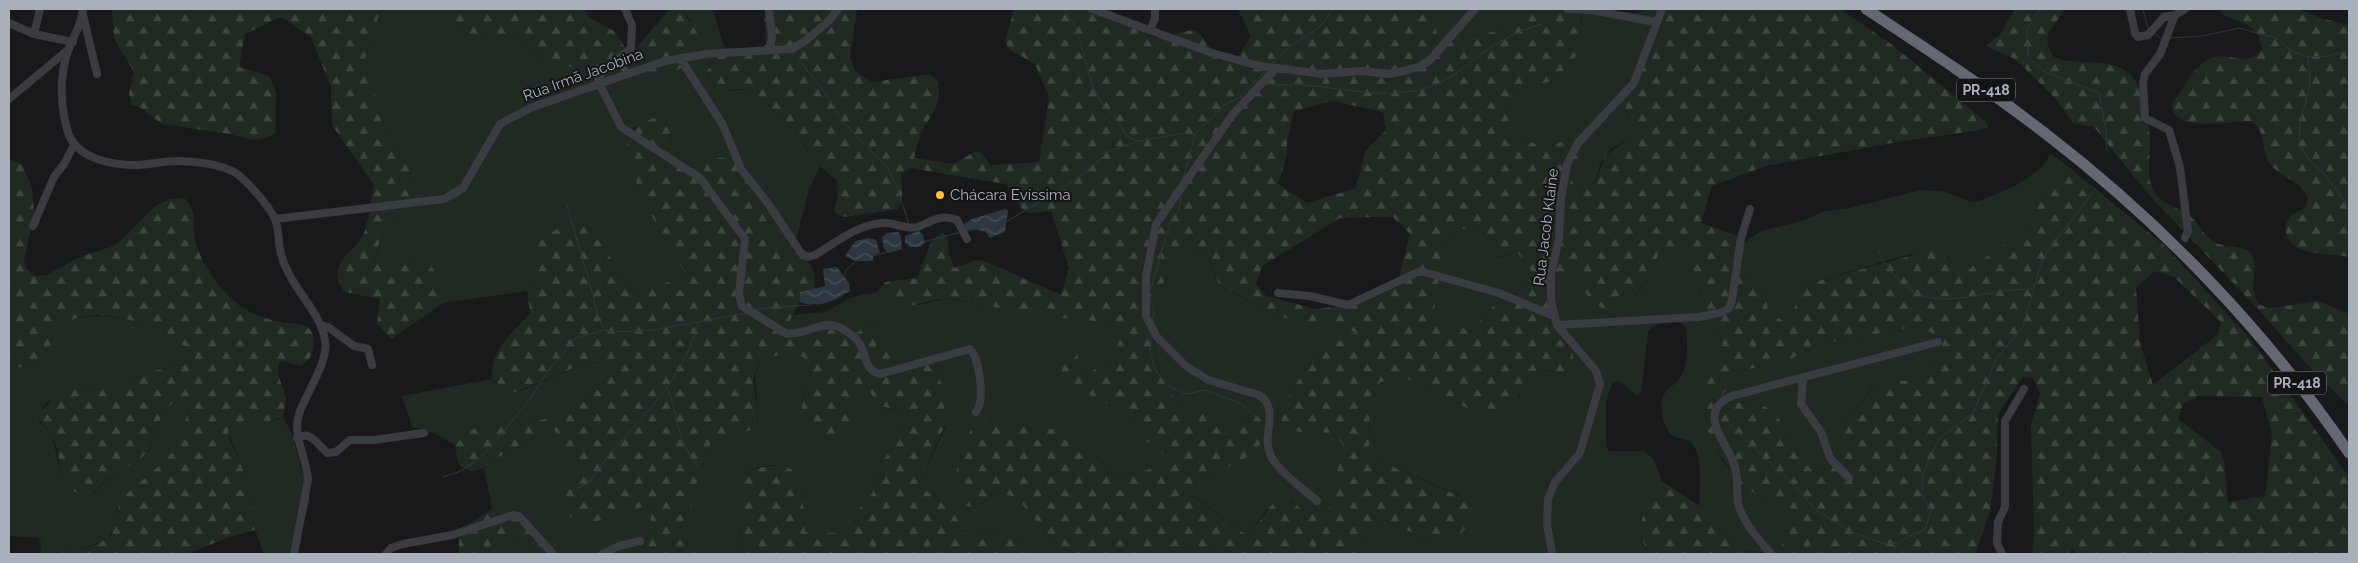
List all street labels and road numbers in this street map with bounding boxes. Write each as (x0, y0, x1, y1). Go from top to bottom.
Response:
street label: Rua Irmã Jacobina (520, 45, 646, 105)
road number: PR-418 (1957, 78, 2015, 102)
street label: Rua Jacob Klaine (1530, 167, 1562, 287)
road number: PR-418 (2268, 372, 2326, 394)

